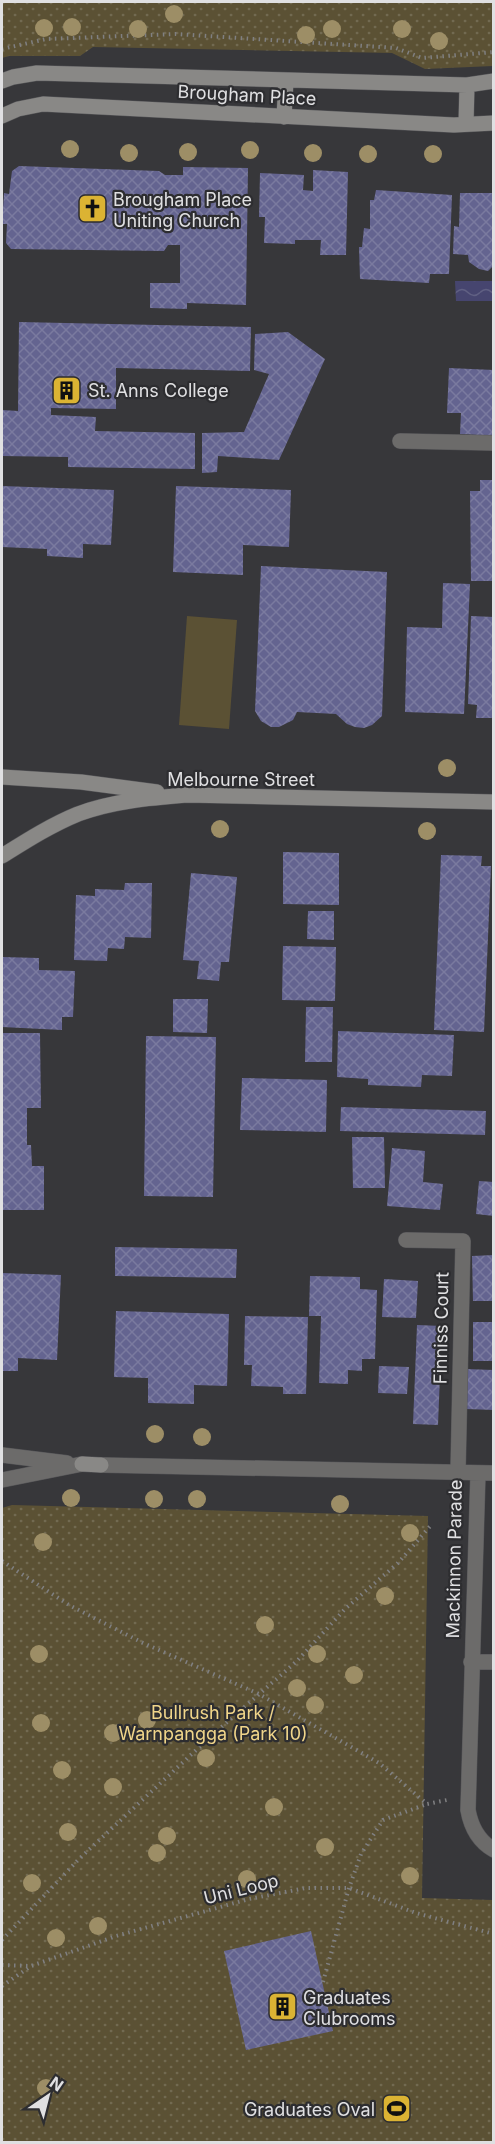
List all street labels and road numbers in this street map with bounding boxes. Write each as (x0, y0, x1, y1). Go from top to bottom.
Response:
street label: Brougham Place (177, 81, 317, 109)
street label: Melbourne Street (167, 769, 315, 790)
street label: Finniss Court (430, 1272, 452, 1384)
street label: Mackinnon Parade (442, 1480, 466, 1638)
street label: Uni Loop (201, 1870, 281, 1908)

